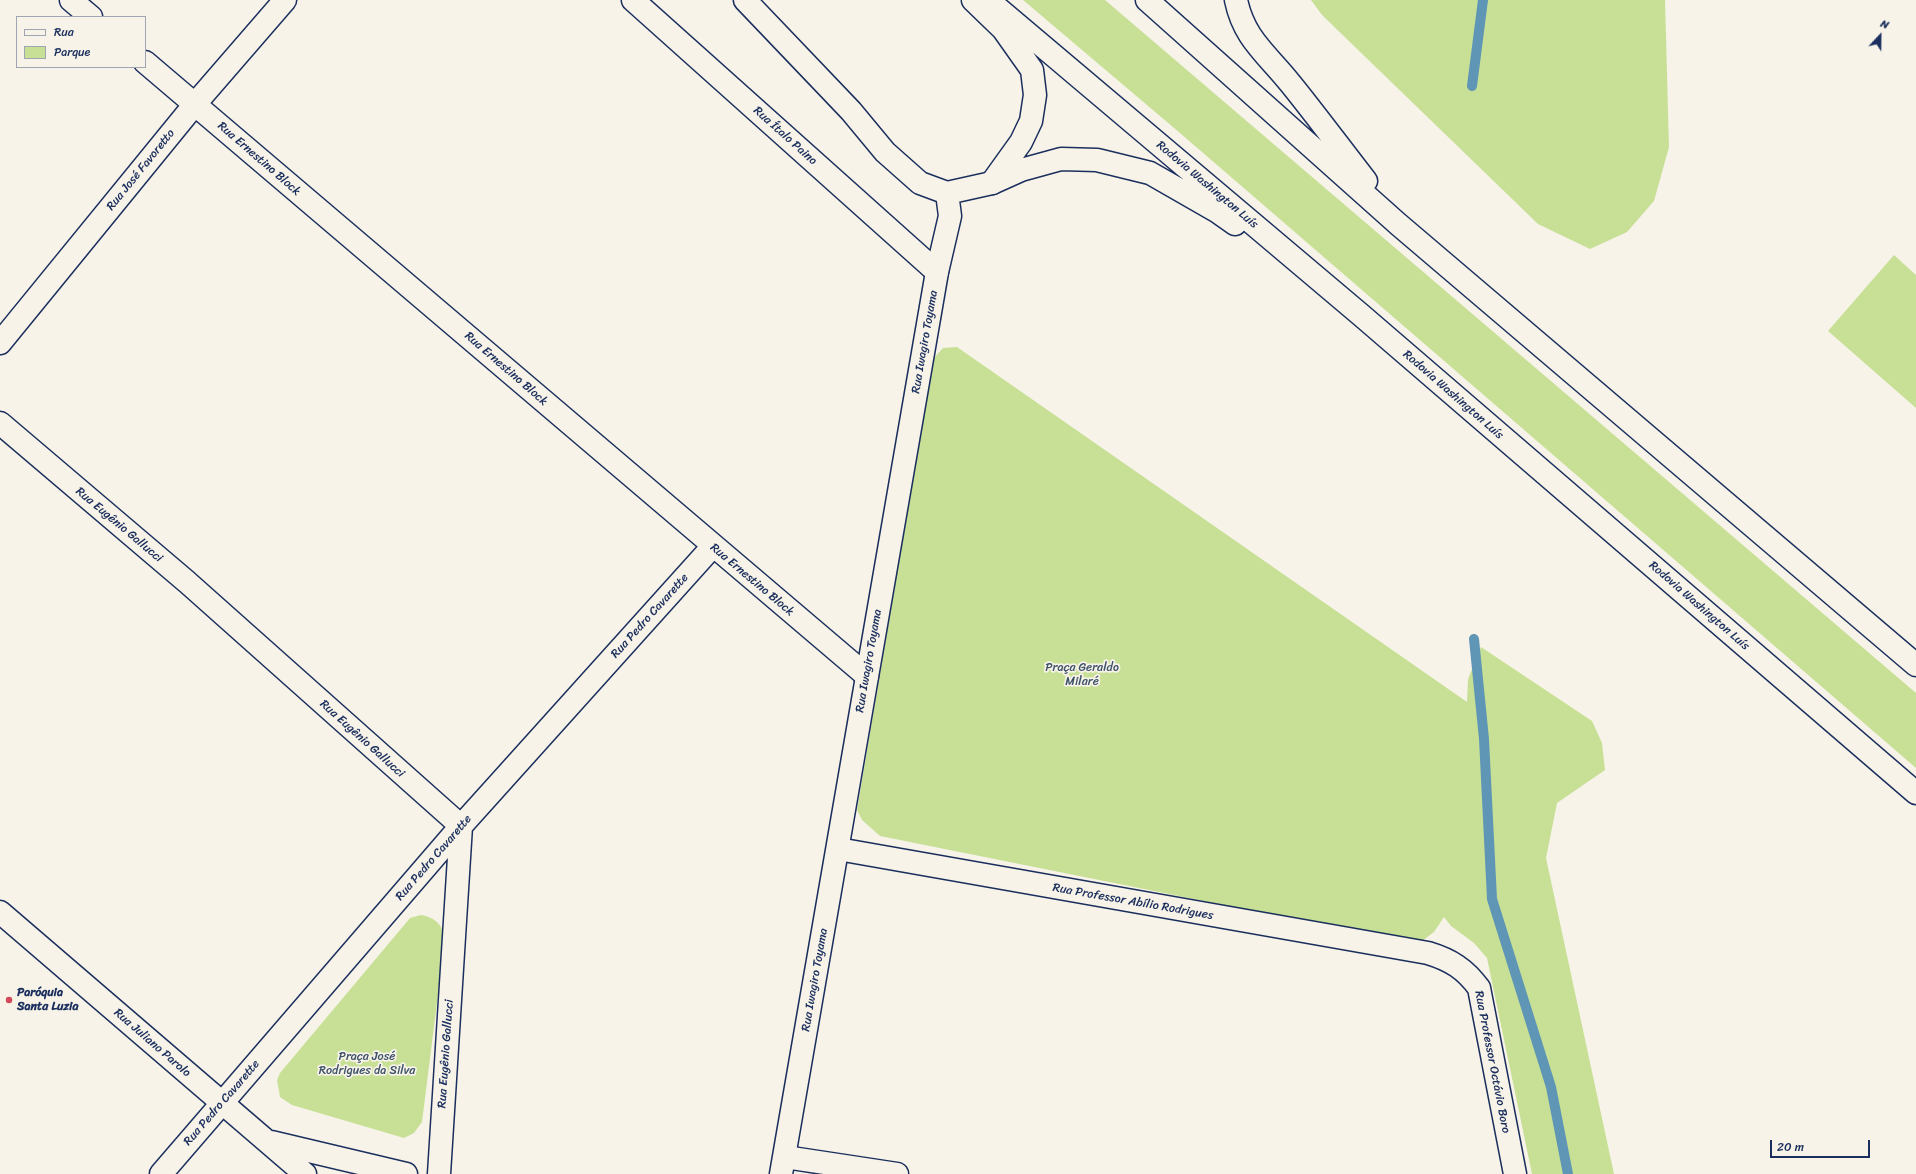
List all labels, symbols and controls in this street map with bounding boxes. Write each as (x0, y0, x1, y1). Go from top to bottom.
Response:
text: N (1878, 14, 1892, 35)
legend (16, 16, 146, 68)
north arrow (1860, 16, 1900, 56)
text: Rua (54, 21, 74, 43)
text: Parque (54, 41, 90, 63)
street label: Rua Ítalo Paino (750, 104, 820, 168)
street label: Rua Ernestino Block (214, 119, 304, 199)
street label: Rua José Favoretto (104, 126, 178, 214)
street label: Rodovia Washington Luís (1153, 138, 1261, 232)
street label: Rua Iwagiro Toyama (909, 289, 941, 395)
street label: Rua Ernestino Block (461, 329, 551, 409)
street label: Rodovia Washington Luís (1400, 347, 1506, 443)
street label: Rua Eugênio Gallucci (73, 484, 165, 566)
street label: Rua Ernestino Block (707, 541, 797, 619)
street label: Rodovia Washington Luís (1646, 558, 1752, 654)
street label: Rua Pedro Cavarette (608, 571, 692, 661)
street label: Rua Iwagiro Toyama (853, 608, 885, 714)
park label: Praça Geraldo Milaré (1045, 661, 1119, 689)
street label: Rua Eugênio Gallucci (317, 697, 407, 781)
street label: Rua Pedro Cavarette (393, 812, 475, 904)
street label: Rua Professor Abílio Rodrigues (1052, 881, 1214, 923)
street label: Rua Iwagiro Toyama (799, 927, 831, 1033)
place label: Paróquia Santa Luzia (17, 986, 78, 1014)
street label: Rua Professor Octávio Boro (1471, 990, 1513, 1134)
marker: Paróquia Santa Luzia (4, 995, 14, 1005)
street label: Rua Eugênio Gallucci (435, 999, 457, 1109)
street label: Rua Juliano Parolo (111, 1006, 193, 1080)
park label: Praça José Rodrigues da Silva (319, 1050, 415, 1078)
street label: Rua Pedro Cavarette (181, 1057, 263, 1149)
scale bar (1772, 1132, 1872, 1158)
text: 20 m (1777, 1136, 1804, 1158)

